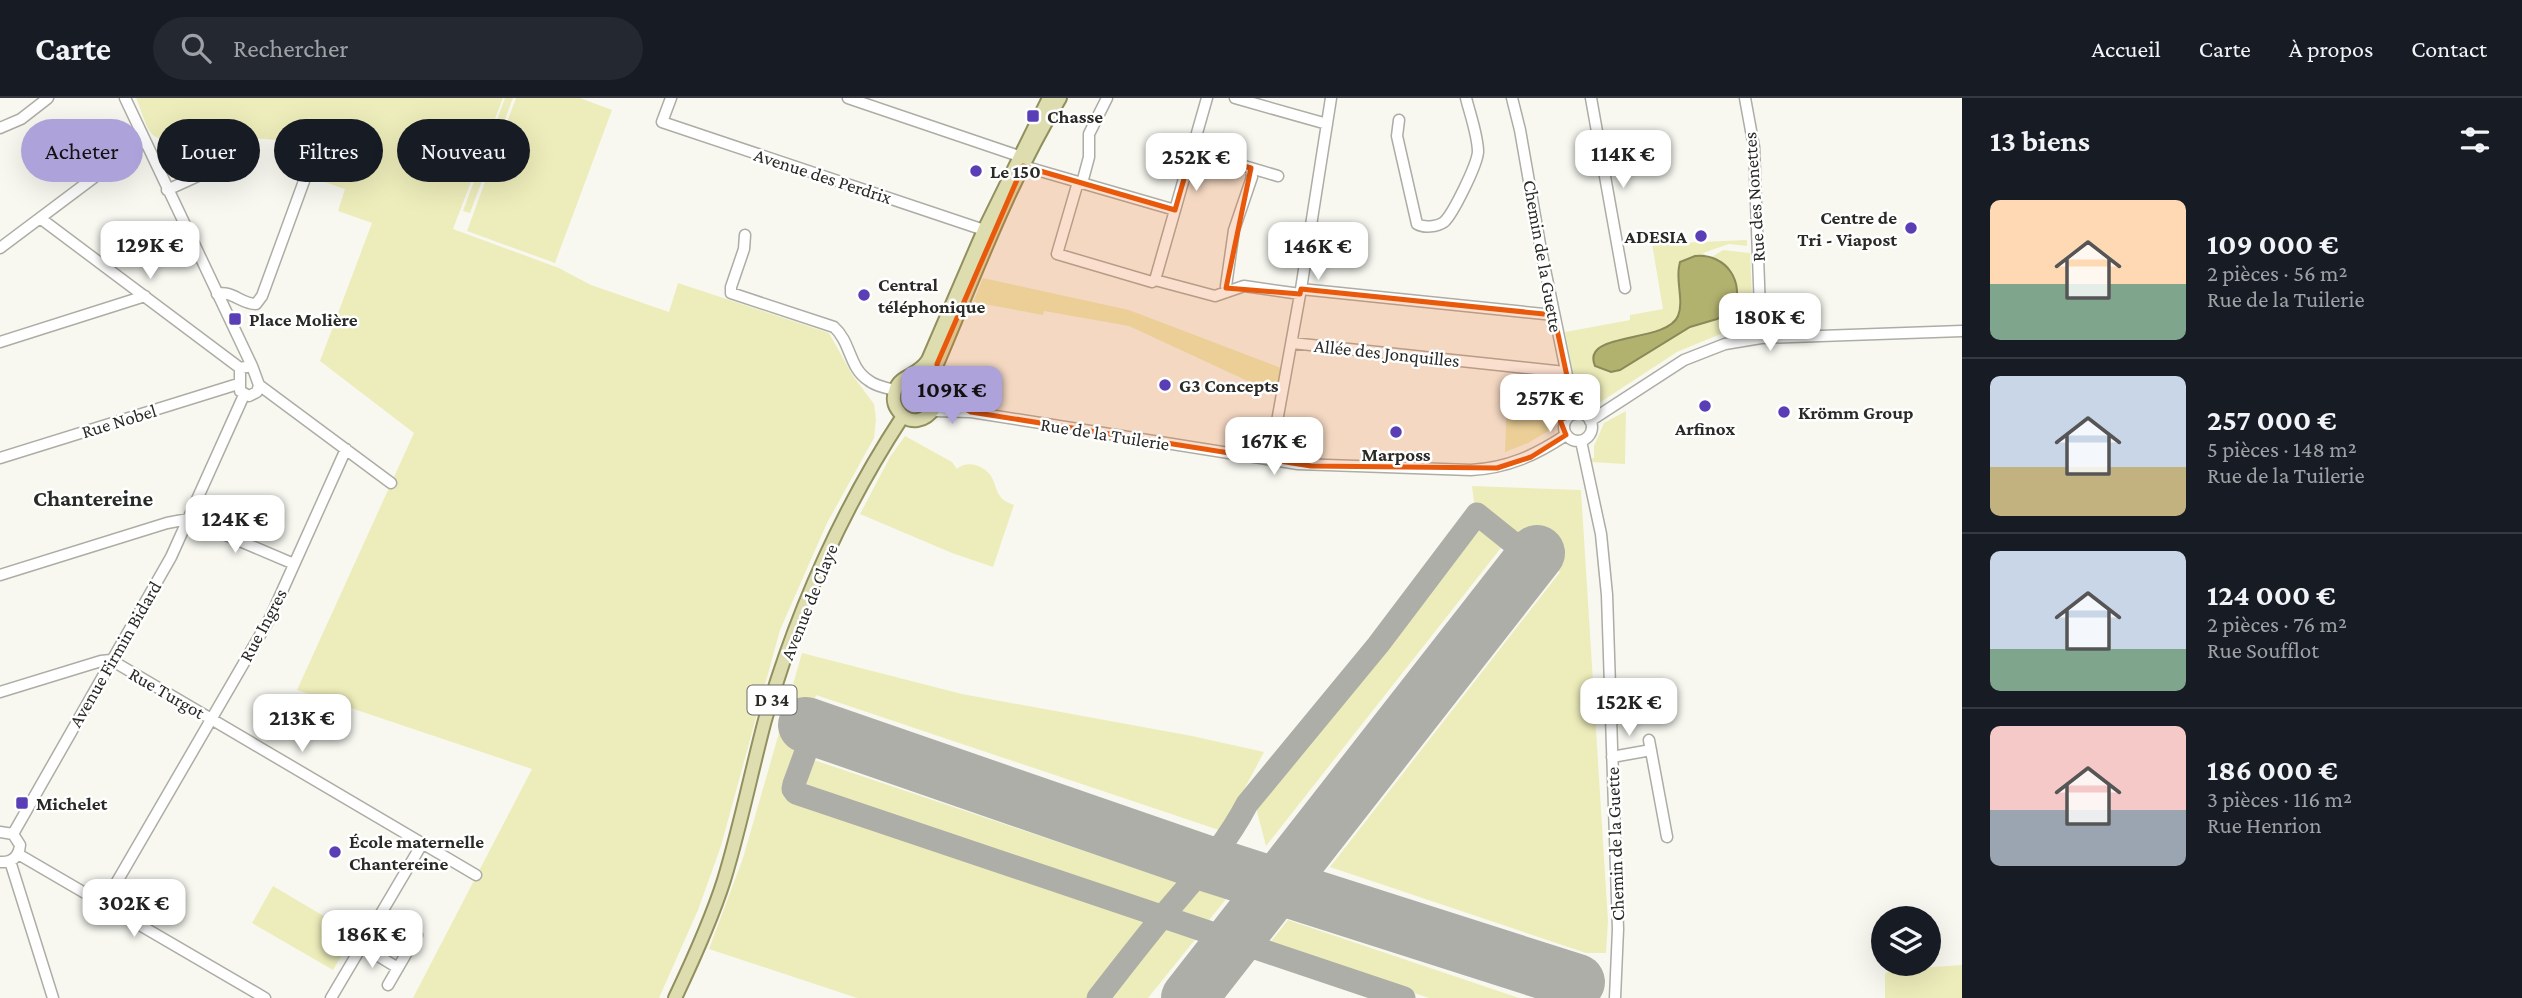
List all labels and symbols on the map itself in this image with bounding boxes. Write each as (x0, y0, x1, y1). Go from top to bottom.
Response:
place label: Chasse (1047, 106, 1103, 127)
marker: Chasse (1025, 108, 1041, 124)
pin: 114K € (1566, 130, 1680, 190)
street label: Rue des Nonettes (1739, 131, 1769, 263)
pin: 252K € (1139, 134, 1253, 193)
street label: Avenue des Perdrix (752, 144, 895, 208)
place label: Le 150 (990, 161, 1041, 182)
marker: Le 150 (968, 163, 984, 179)
street label: Chemin de la Guette (1519, 178, 1567, 334)
place label: Centre de Tri - Viapost (1797, 207, 1897, 250)
marker: Centre de Tri - Viapost (1903, 220, 1919, 236)
pin: 129K € (93, 222, 207, 281)
pin: 146K € (1261, 222, 1375, 282)
place label: ADESIA (1624, 226, 1688, 247)
marker: ADESIA (1693, 228, 1709, 244)
place label: Central téléphonique (878, 274, 985, 317)
marker: Central téléphonique (856, 287, 872, 303)
pin: 180K € (1713, 294, 1827, 353)
place label: Place Molière (249, 309, 358, 330)
marker: Place Molière (227, 311, 243, 327)
street label: Allée des Jonquilles (1313, 335, 1461, 371)
pin: 109K € (895, 366, 1009, 426)
pin: 257K € (1493, 374, 1607, 434)
place label: G3 Concepts (1179, 375, 1279, 396)
marker: G3 Concepts (1157, 377, 1173, 393)
marker: Arfinox (1697, 398, 1713, 414)
street label: Rue Nobel (79, 400, 159, 442)
place label: Krömm Group (1798, 402, 1913, 423)
marker: Krömm Group (1776, 404, 1792, 420)
street label: Rue de la Tuilerie (1039, 413, 1171, 455)
pin: 167K € (1217, 418, 1331, 477)
place label: Arfinox (1674, 418, 1735, 439)
marker: Marposs (1388, 424, 1404, 440)
place label: Marposs (1361, 444, 1431, 465)
district label: Chantereine (33, 485, 153, 511)
pin: 124K € (178, 496, 292, 555)
street label: Avenue de Claye (776, 541, 842, 663)
street label: Avenue Firmin Bidard (65, 577, 165, 731)
street label: Rue Ingres (235, 585, 291, 665)
street label: Rue Turgot (125, 663, 209, 723)
pin: 152K € (1572, 678, 1686, 738)
road number: D 34 (748, 686, 796, 714)
pin: 213K € (245, 694, 359, 754)
street label: Chemin de la Guette (1602, 767, 1628, 921)
place label: Michelet (36, 793, 108, 814)
marker: Michelet (14, 795, 30, 811)
place label: École maternelle Chantereine (349, 831, 484, 874)
marker: École maternelle Chantereine (327, 844, 343, 860)
pin: 302K € (77, 880, 191, 939)
pin: 186K € (315, 910, 429, 970)

